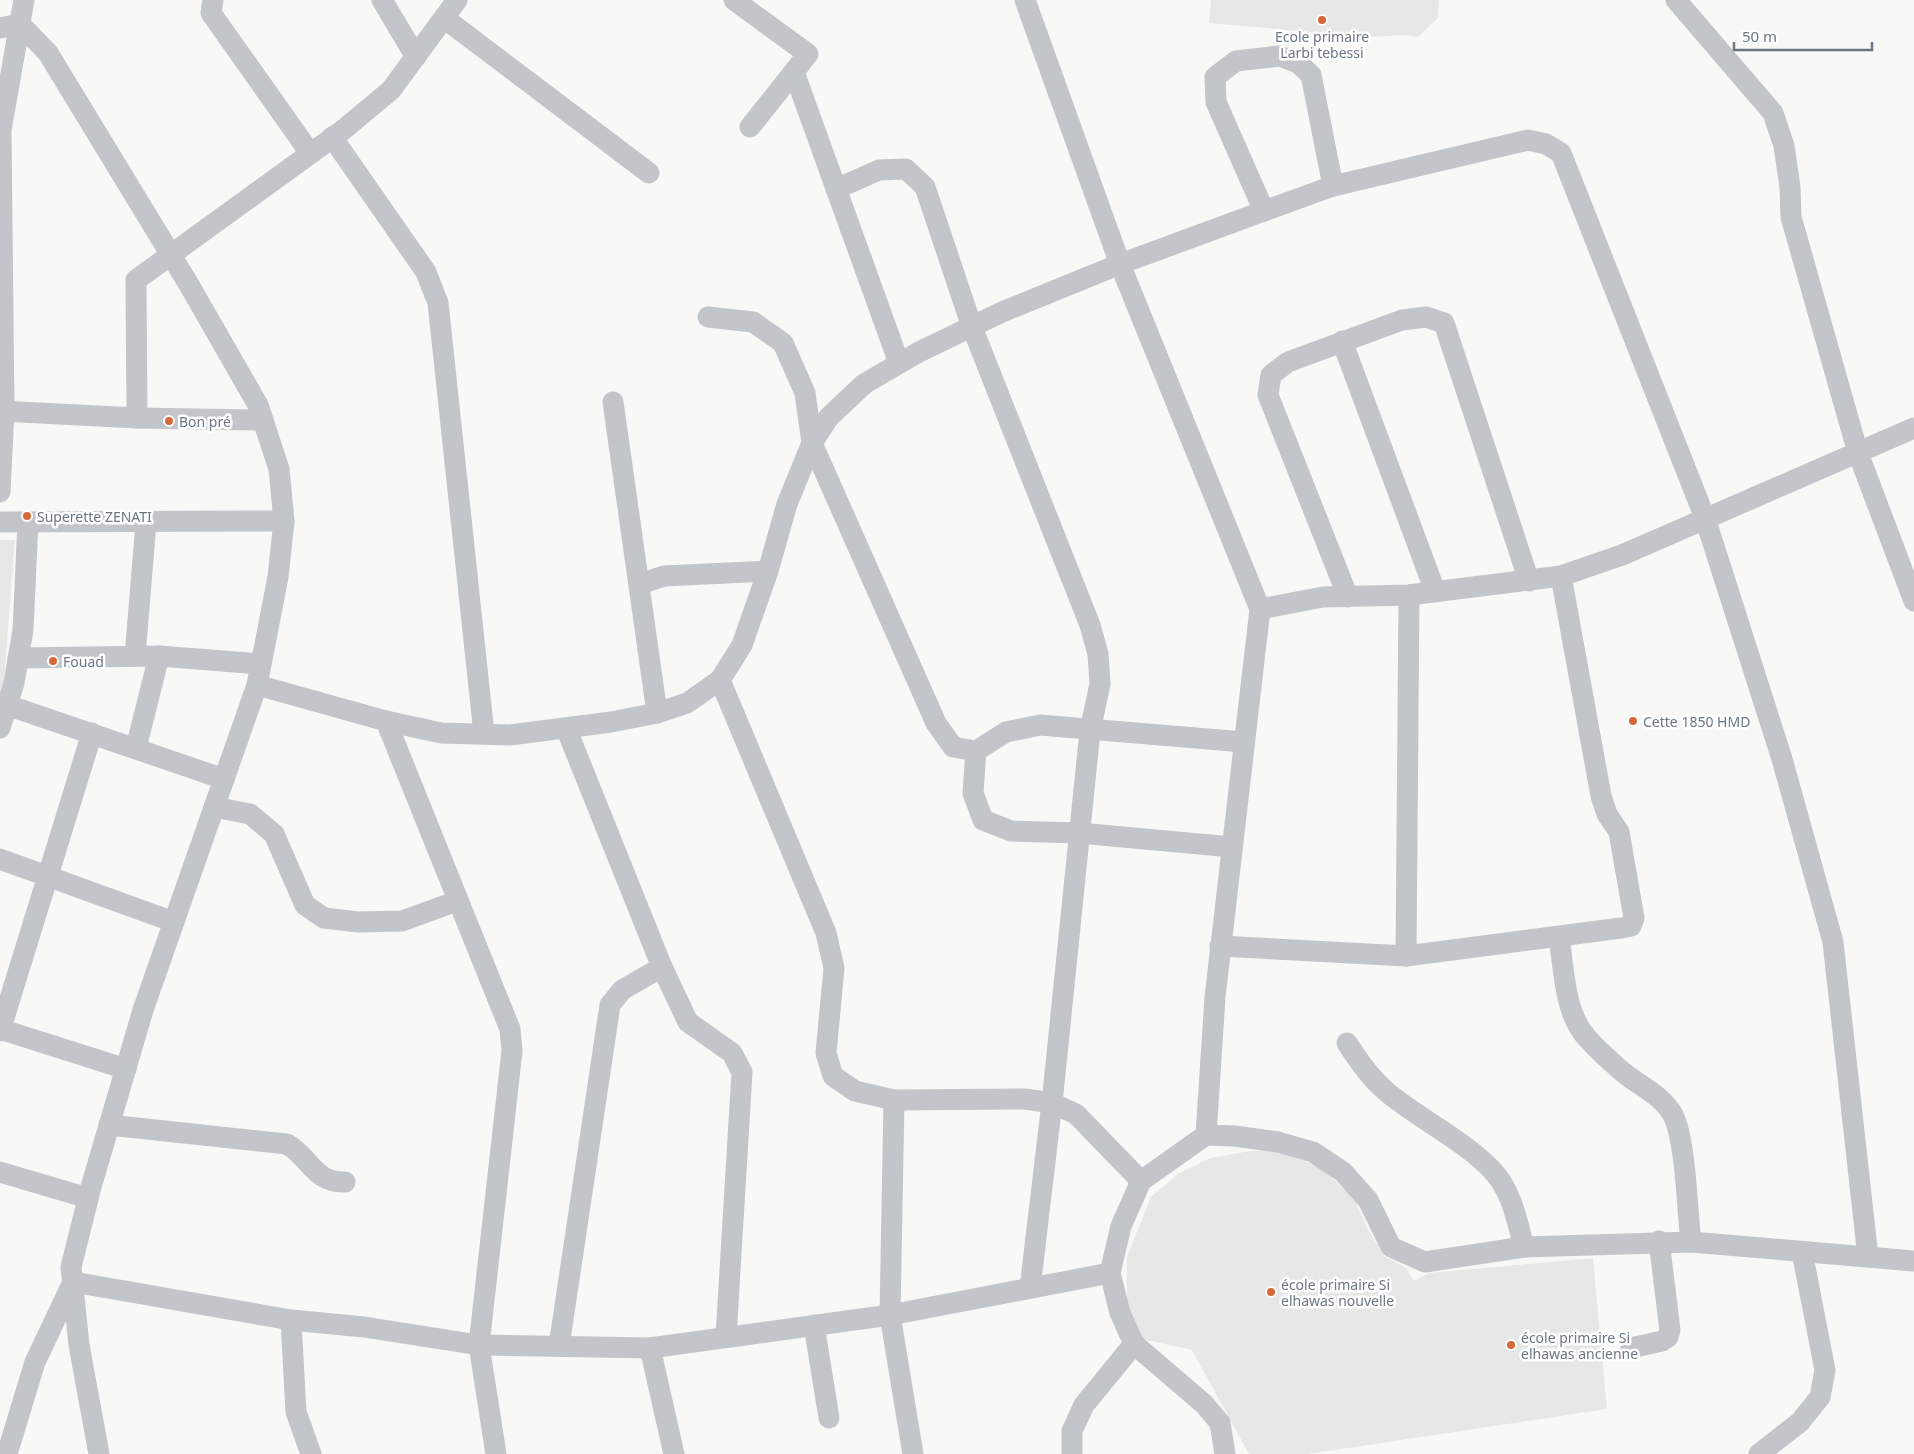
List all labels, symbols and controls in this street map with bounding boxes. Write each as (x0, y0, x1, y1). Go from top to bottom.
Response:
marker: Ecole primaire Larbi tebessi (1316, 14, 1328, 26)
scale bar (1734, 20, 1872, 52)
text: 50 m (1742, 26, 1777, 46)
place label: Ecole primaire Larbi tebessi (1275, 27, 1369, 62)
place label: Bon pré (179, 412, 231, 431)
marker: Bon pré (163, 415, 175, 427)
place label: Superette ZENATI (37, 507, 152, 526)
marker: Superette ZENATI (21, 510, 33, 522)
place label: Fouad (63, 652, 104, 671)
marker: Fouad (47, 655, 59, 667)
place label: Cette 1850 HMD (1643, 712, 1750, 731)
marker: Cette 1850 HMD (1627, 715, 1639, 727)
place label: école primaire Si elhawas nouvelle (1281, 1275, 1394, 1310)
marker: école primaire Si elhawas nouvelle (1265, 1286, 1277, 1298)
place label: école primaire Si elhawas ancienne (1521, 1328, 1638, 1363)
marker: école primaire Si elhawas ancienne (1505, 1339, 1517, 1351)

